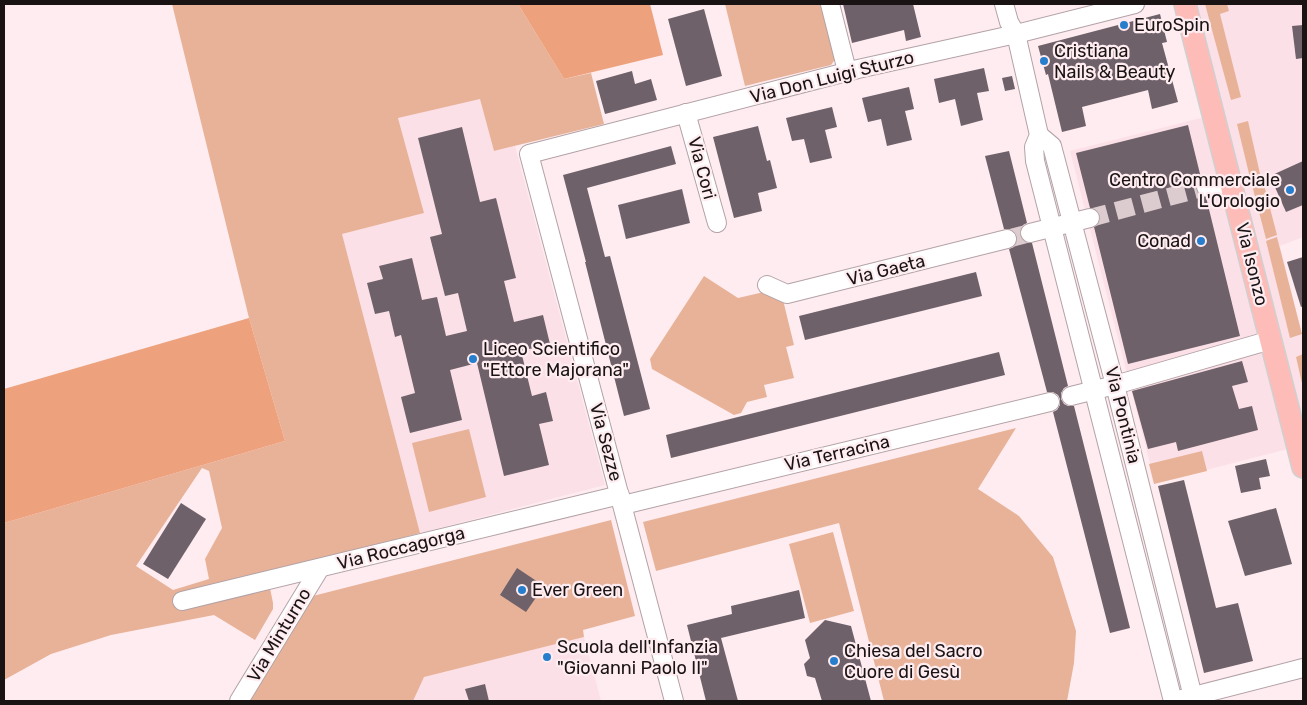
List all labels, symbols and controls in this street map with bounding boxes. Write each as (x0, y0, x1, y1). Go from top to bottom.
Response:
place label: EuroSpin (1134, 14, 1210, 36)
marker: EuroSpin (1118, 19, 1130, 31)
place label: Cristiana Nails & Beauty (1054, 40, 1176, 83)
street label: Via Don Luigi Sturzo (748, 46, 916, 108)
marker: Cristiana Nails & Beauty (1038, 55, 1050, 67)
street label: Via Cori (683, 134, 721, 202)
place label: Centro Commerciale L'Orologio (1109, 169, 1280, 212)
marker: Centro Commerciale L'Orologio (1284, 184, 1296, 196)
street label: Via Isonzo (1231, 220, 1273, 308)
place label: Conad (1137, 230, 1191, 252)
marker: Conad (1195, 235, 1207, 247)
street label: Via Gaeta (845, 250, 927, 290)
place label: Liceo Scientifico "Ettore Majorana" (483, 338, 629, 381)
marker: Liceo Scientifico "Ettore Majorana" (467, 353, 479, 365)
street label: Via Pontinia (1100, 364, 1146, 466)
street label: Via Sezze (585, 401, 627, 483)
street label: Via Terracina (782, 430, 892, 476)
street label: Via Roccagorga (335, 522, 467, 574)
place label: Ever Green (532, 579, 623, 601)
street label: Via Minturno (242, 584, 316, 686)
marker: Ever Green (516, 584, 528, 596)
place label: Scuola dell'Infanzia "Giovanni Paolo II" (557, 636, 718, 679)
place label: Chiesa del Sacro Cuore di Gesù (844, 640, 983, 683)
marker: Scuola dell'Infanzia "Giovanni Paolo II" (541, 651, 553, 663)
marker: Chiesa del Sacro Cuore di Gesù (828, 655, 840, 667)

